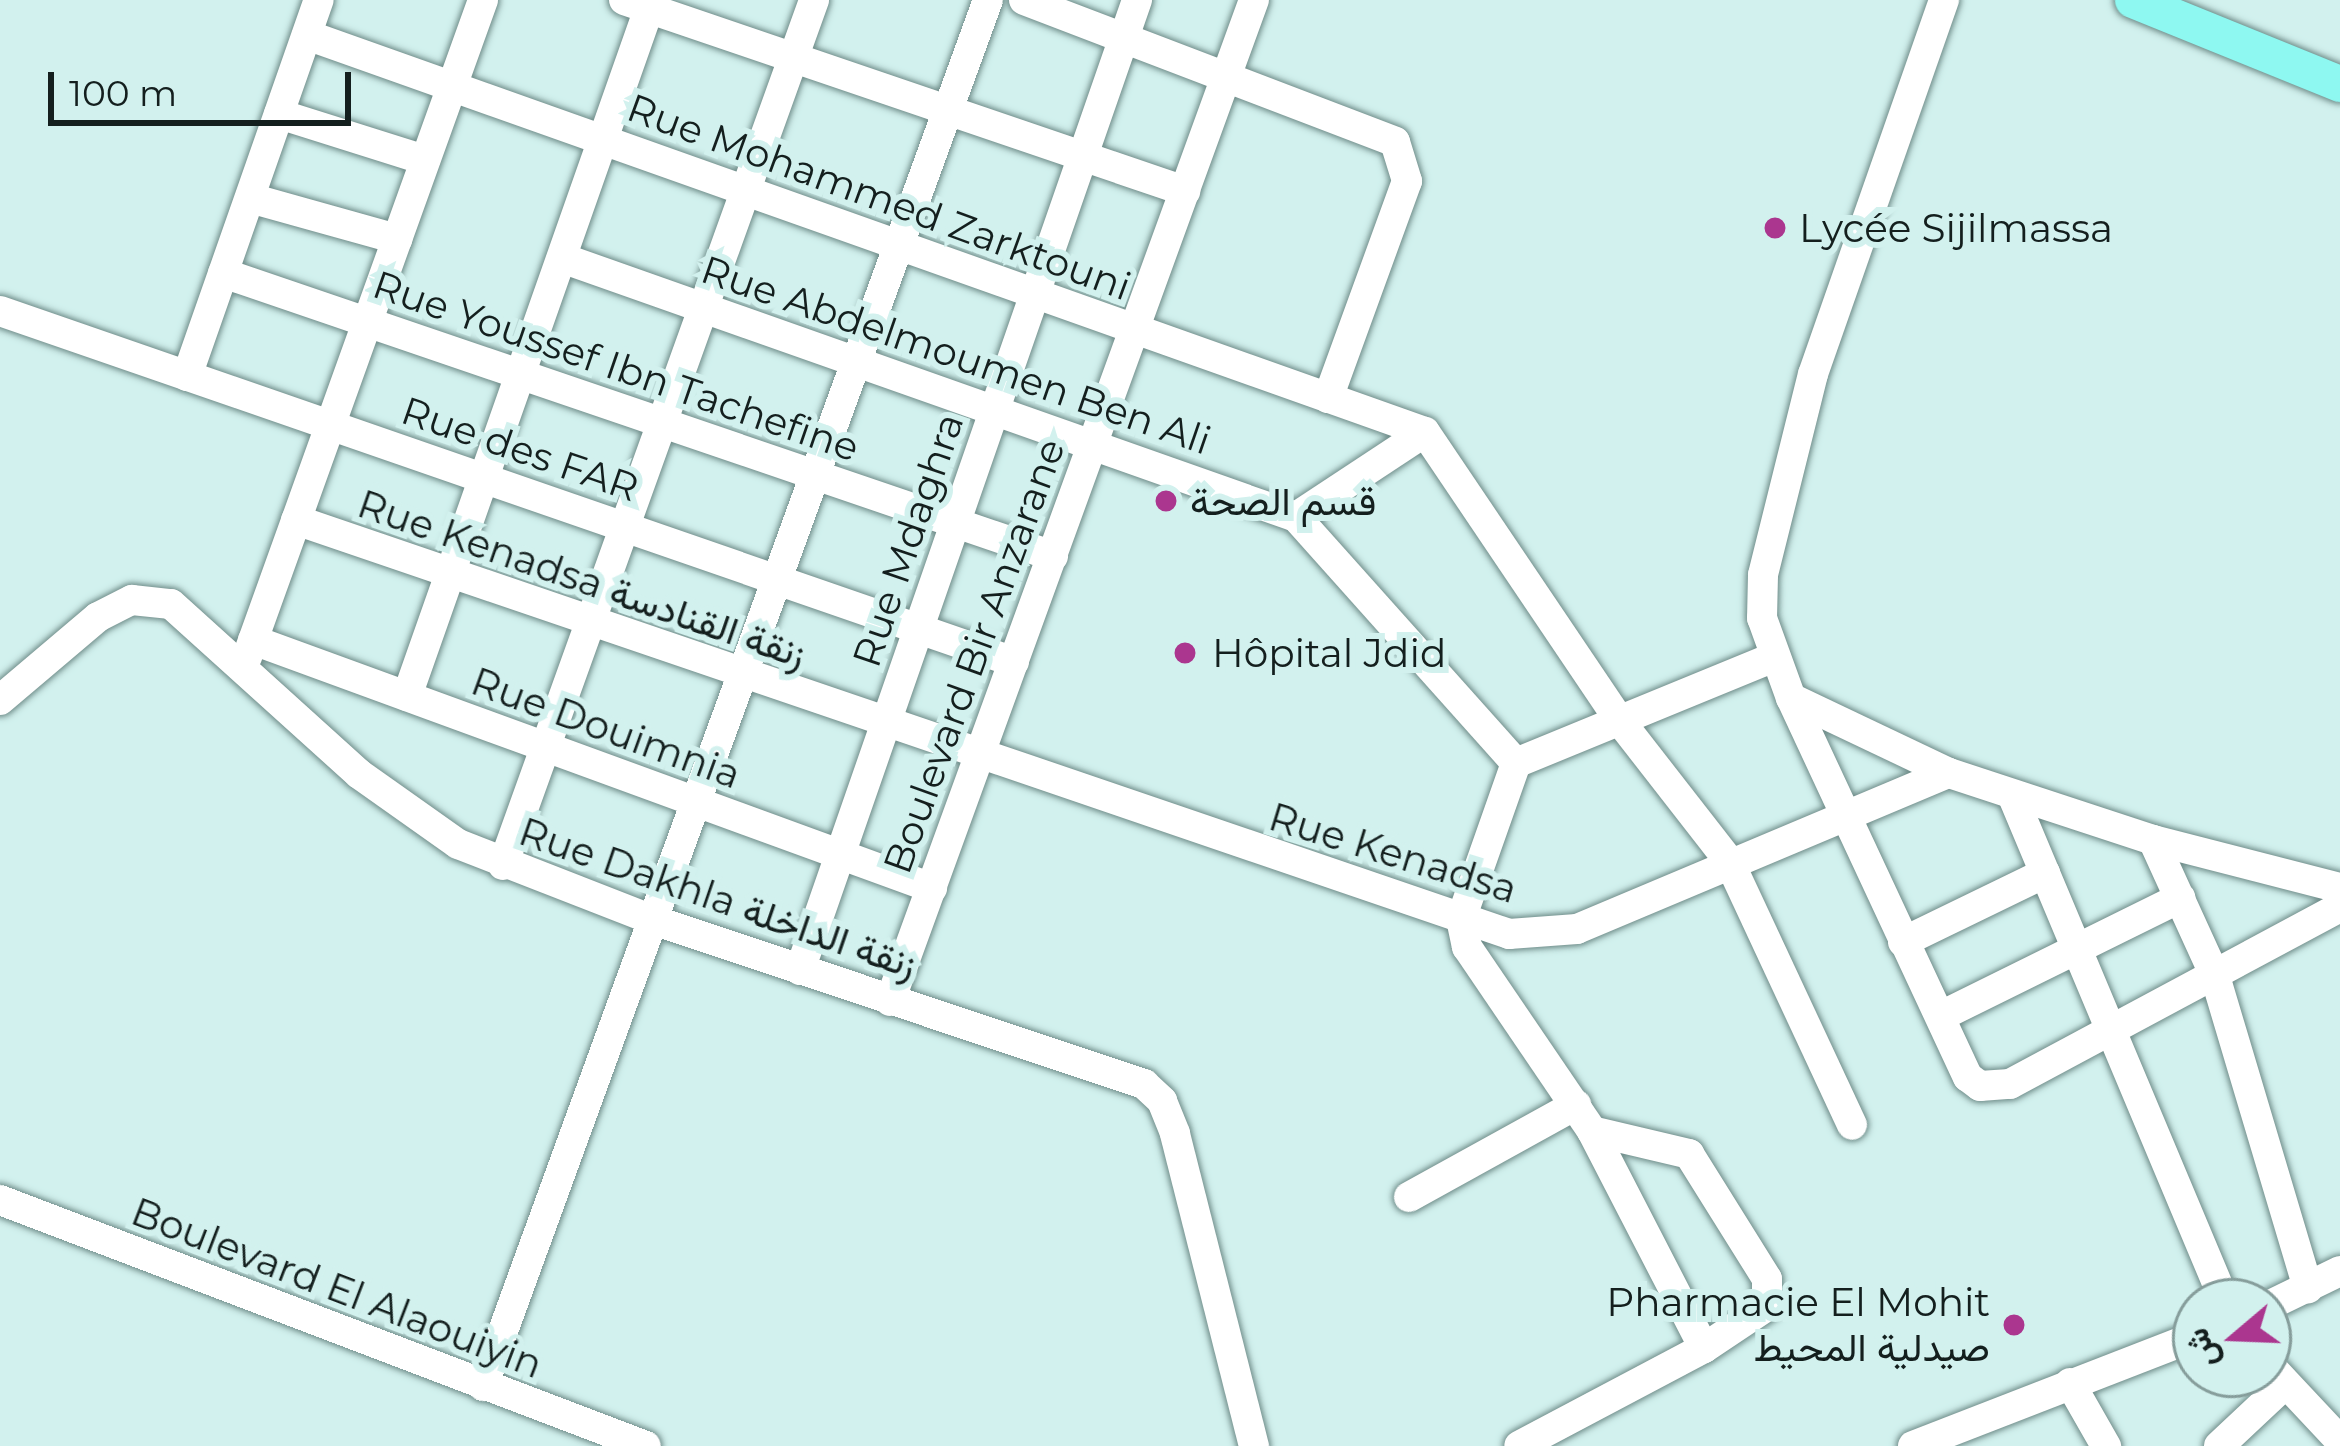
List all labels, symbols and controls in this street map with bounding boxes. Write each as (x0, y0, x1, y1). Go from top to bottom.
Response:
scale bar (54, 48, 357, 122)
text: 100 m (69, 71, 177, 115)
street label: Rue Mohammed Zarktouni (621, 84, 1137, 310)
place label: Lycée Sijilmassa (1799, 205, 2113, 251)
marker: Lycée Sijilmassa (1762, 215, 1788, 241)
street label: Rue Abdelmoumen Ben Ali (695, 246, 1217, 464)
street label: Rue Youssef Ibn Tachefine (367, 261, 865, 471)
street label: Rue des FAR (396, 387, 644, 511)
street label: Rue Mdaghra (843, 407, 973, 673)
street label: Boulevard Bir Anzarane (874, 432, 1074, 880)
place label: قسم الصحة (1190, 478, 1376, 524)
street label: Rue Kenadsa زنقة القنادسة (352, 480, 812, 678)
marker: قسم الصحة (1153, 488, 1179, 514)
place label: Hôpital Jdid (1212, 630, 1446, 676)
marker: Hôpital Jdid (1169, 637, 1201, 669)
street label: Rue Douimnia (465, 658, 747, 798)
street label: Rue Kenadsa (1264, 793, 1522, 913)
street label: Rue Dakhla زنقة الداخلة (513, 808, 923, 988)
street label: Boulevard El Alaouiyin (125, 1188, 549, 1388)
north arrow (2172, 1278, 2292, 1398)
place label: Pharmacie El Mohit صيدلية المحيط (1606, 1280, 1990, 1371)
marker: Pharmacie El Mohit صيدلية المحيط (2001, 1312, 2027, 1338)
text: ش (2175, 1323, 2226, 1374)

